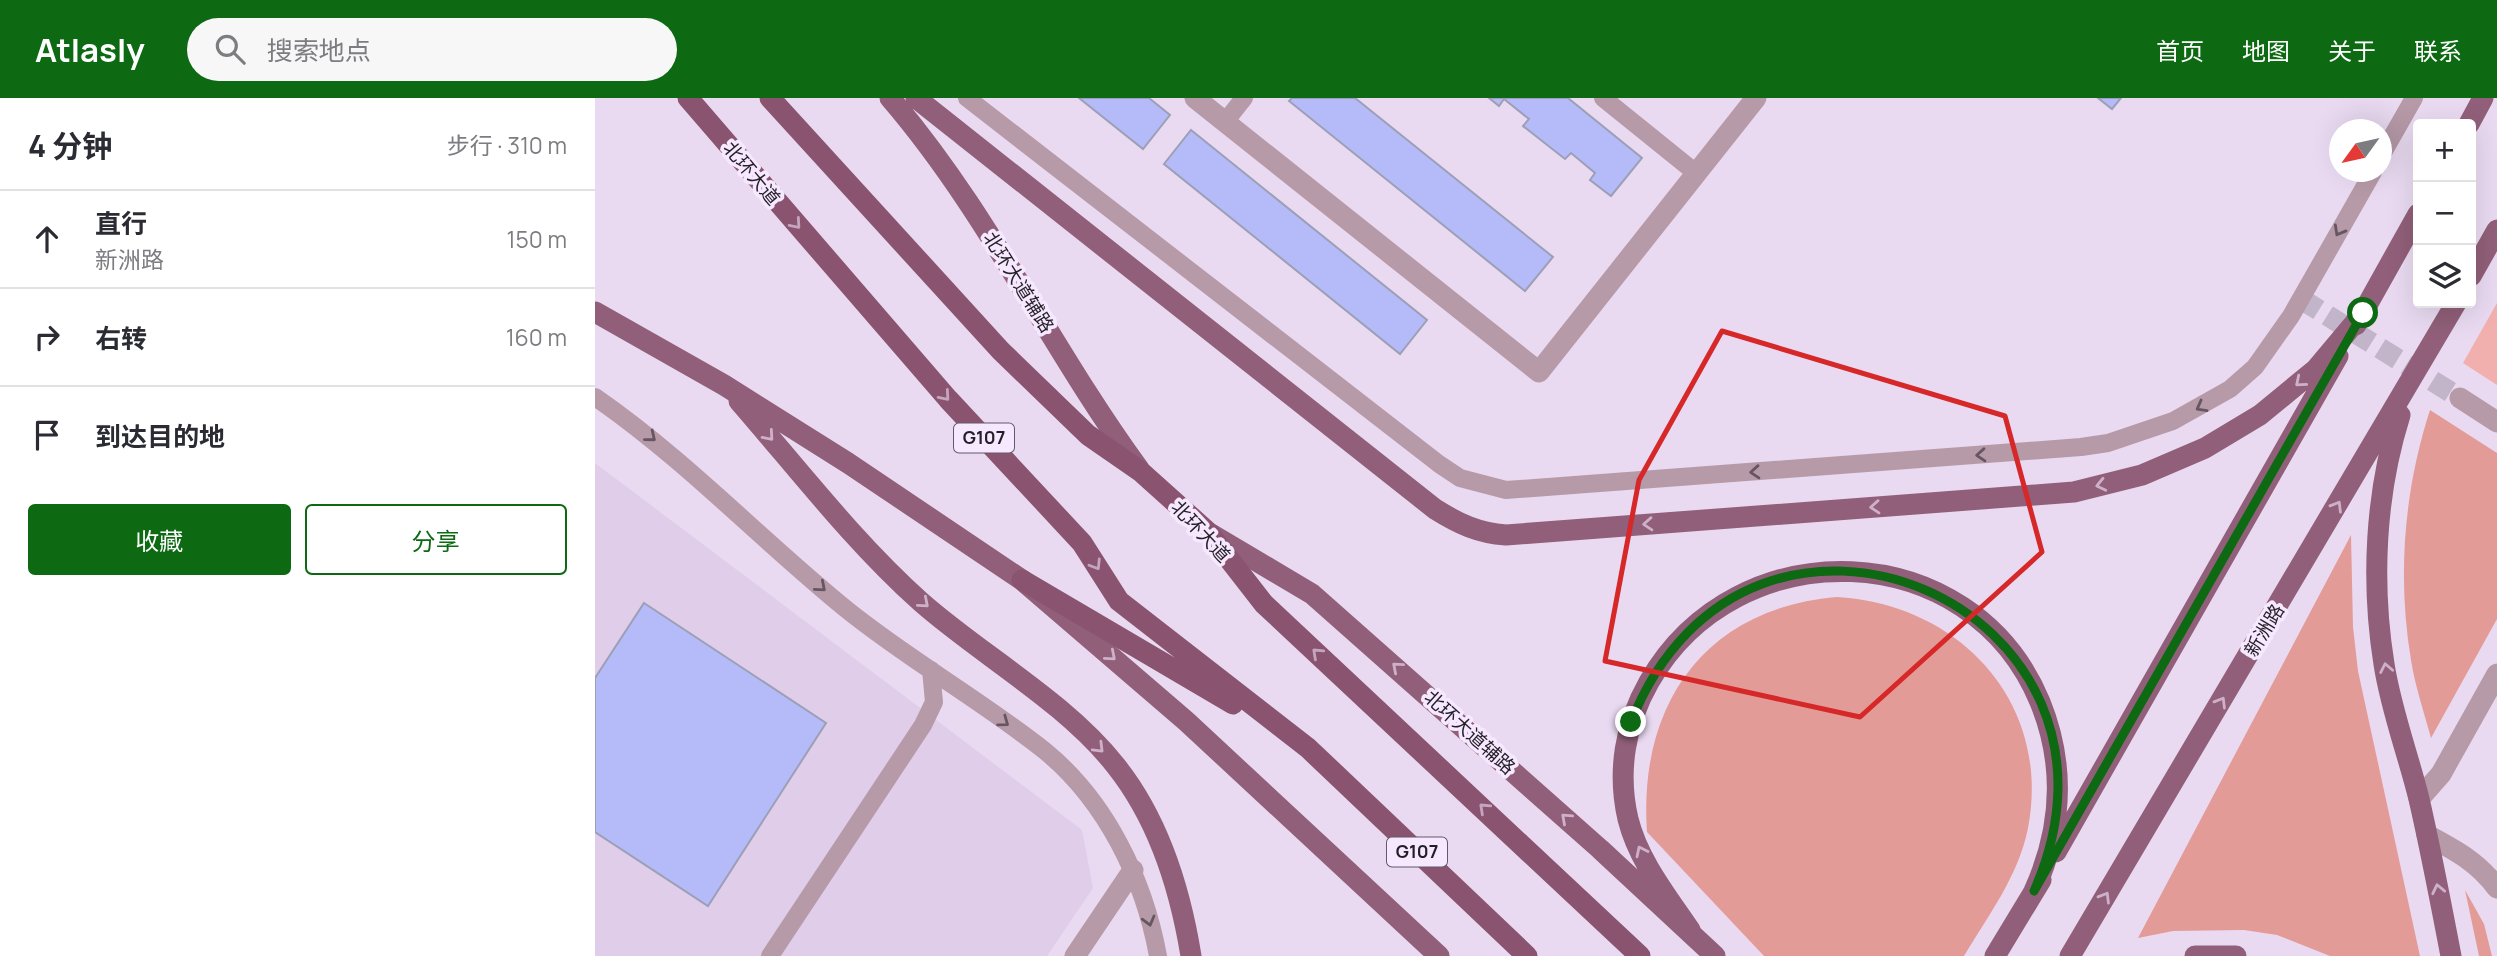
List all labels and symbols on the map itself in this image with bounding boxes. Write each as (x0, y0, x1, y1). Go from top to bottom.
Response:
north arrow (2329, 119, 2392, 182)
street label: 北环大道 (718, 136, 786, 210)
one-way arrow (788, 216, 800, 229)
one-way arrow (2334, 224, 2347, 236)
street label: 北环大道辅路 (978, 227, 1060, 337)
route start (2347, 297, 2378, 328)
one-way arrow (2296, 374, 2309, 386)
one-way arrow (937, 387, 949, 400)
one-way arrow (2196, 399, 2208, 412)
road number: G107 (954, 424, 1014, 452)
one-way arrow (643, 428, 655, 441)
one-way arrow (761, 428, 773, 441)
one-way arrow (1976, 447, 1987, 462)
one-way arrow (1749, 464, 1760, 479)
one-way arrow (2095, 477, 2107, 491)
street label: 北环大道 (1166, 494, 1236, 568)
one-way arrow (1869, 499, 1880, 514)
one-way arrow (2329, 501, 2342, 514)
one-way arrow (1642, 516, 1653, 531)
one-way arrow (1088, 558, 1101, 571)
one-way arrow (813, 579, 826, 591)
one-way arrow (915, 595, 928, 607)
street label: 新洲路 (2238, 599, 2290, 661)
one-way arrow (1103, 648, 1116, 660)
one-way arrow (1312, 649, 1325, 662)
one-way arrow (1392, 662, 1405, 675)
one-way arrow (2379, 662, 2394, 674)
street label: 北环大道辅路 (1419, 684, 1521, 780)
one-way arrow (2213, 696, 2226, 709)
route end (1615, 706, 1646, 737)
one-way arrow (996, 714, 1009, 726)
one-way arrow (1090, 740, 1103, 753)
one-way arrow (1479, 804, 1492, 816)
one-way arrow (1561, 814, 1574, 826)
road number: G107 (1387, 838, 1447, 866)
one-way arrow (1635, 846, 1649, 858)
one-way arrow (2431, 883, 2446, 895)
one-way arrow (2097, 892, 2110, 905)
one-way arrow (1141, 915, 1155, 927)

